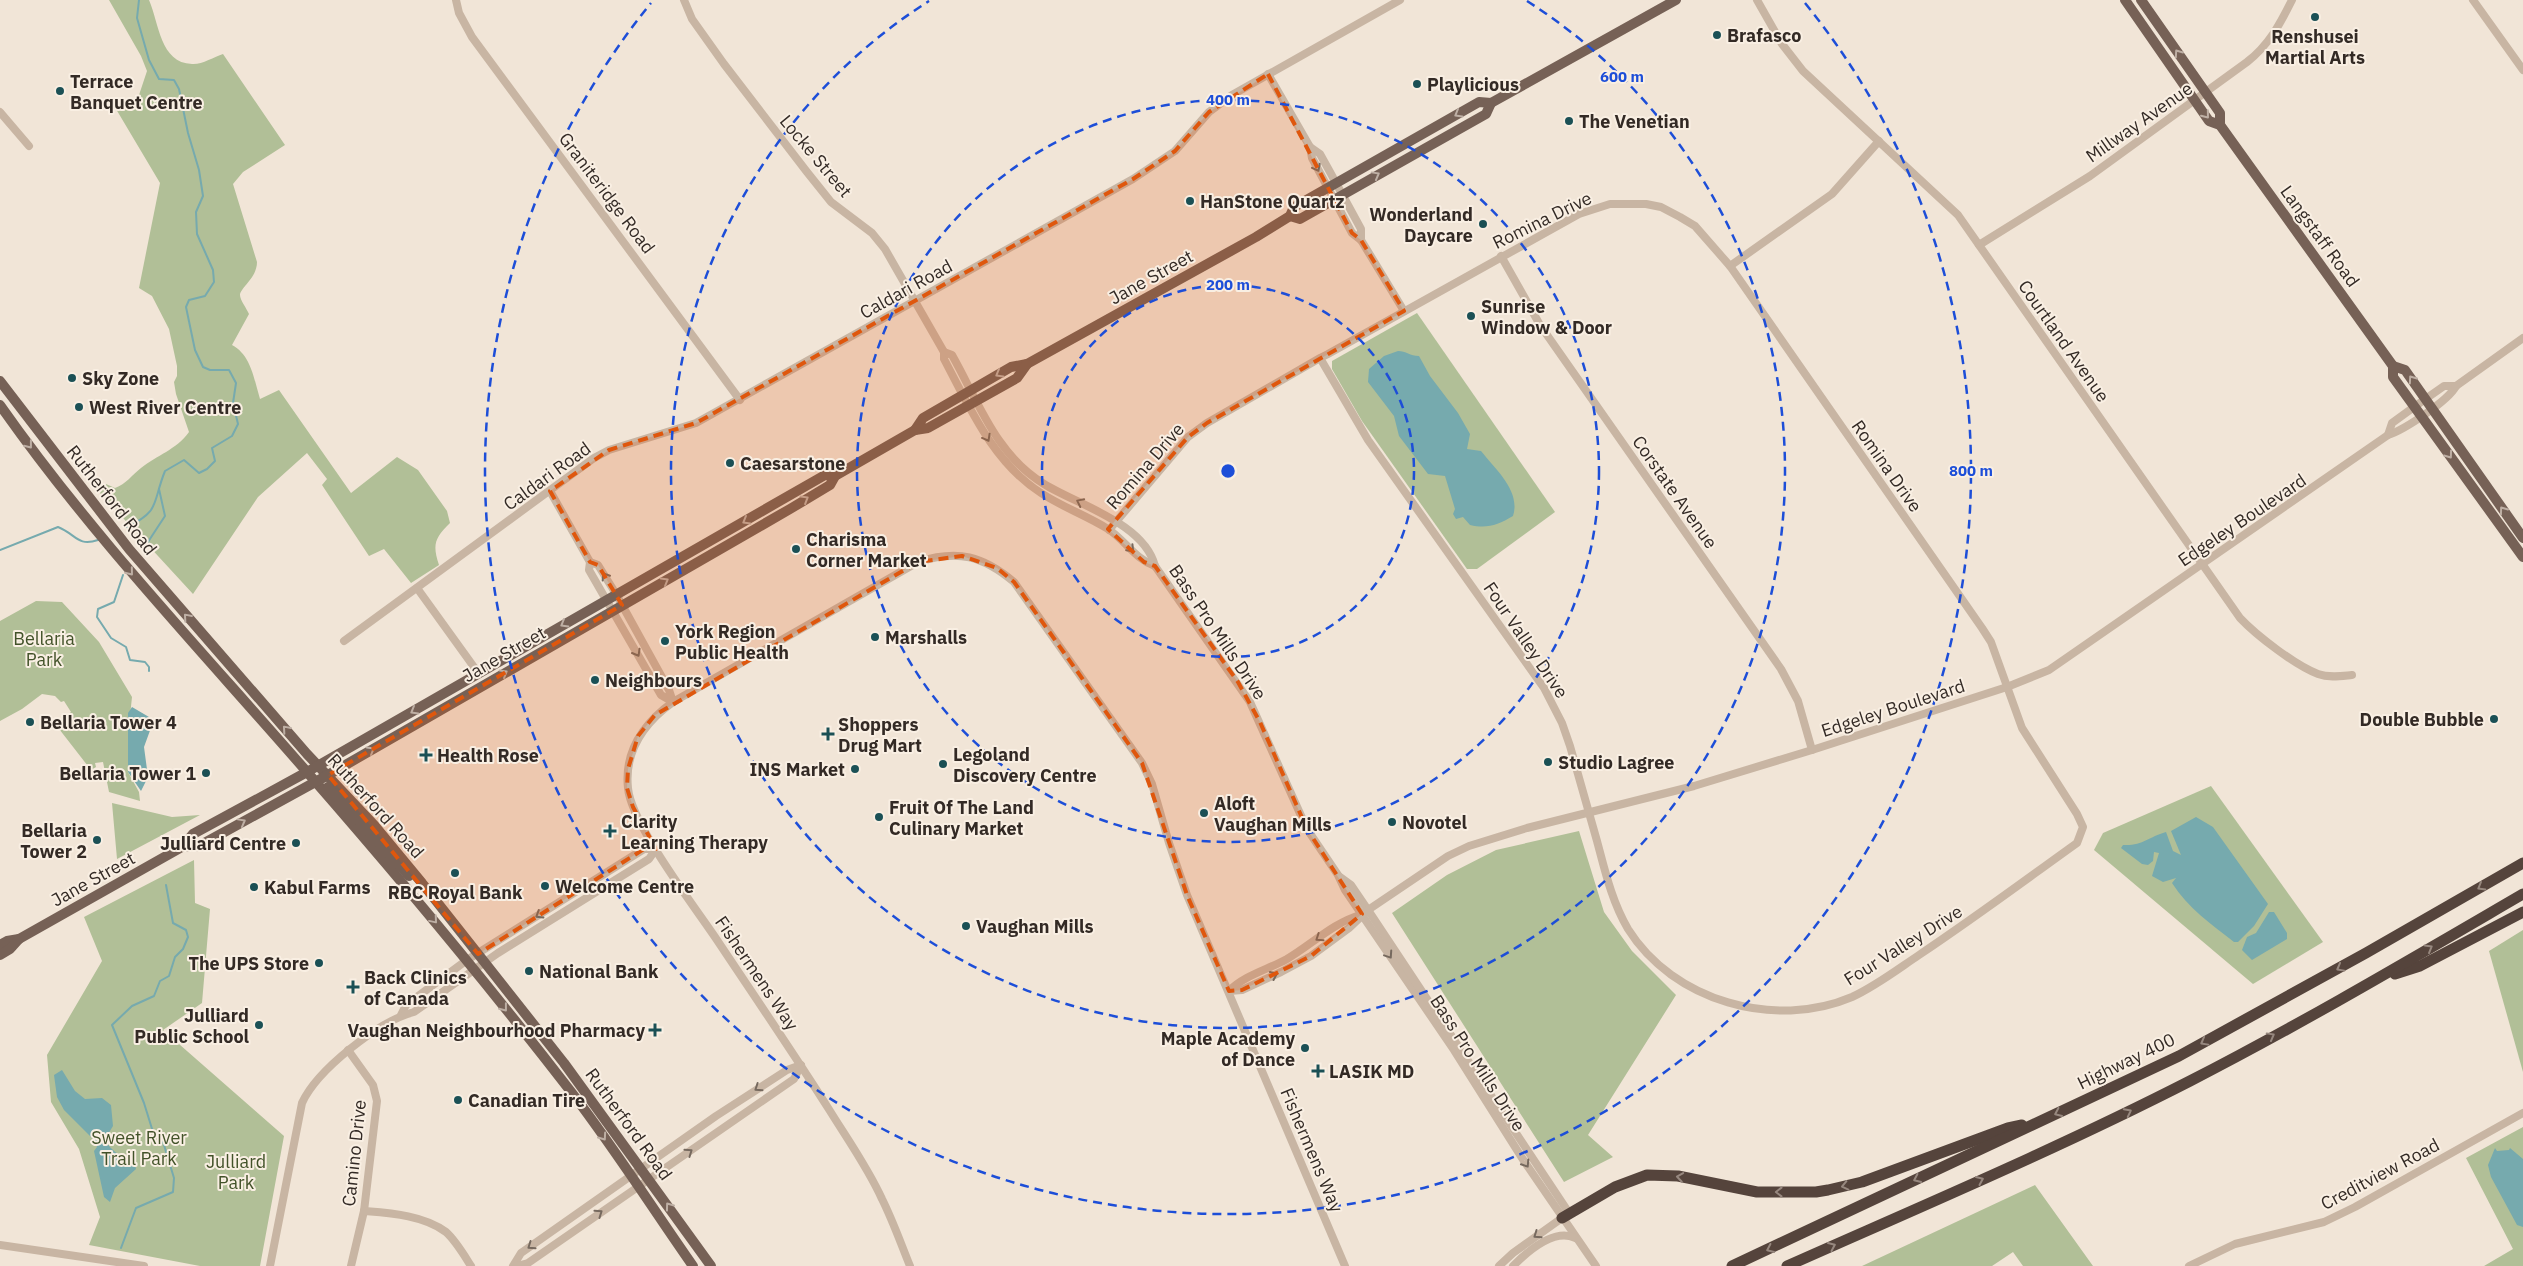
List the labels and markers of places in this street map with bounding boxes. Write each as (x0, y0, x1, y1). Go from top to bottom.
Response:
marker: Renshusei Martial Arts (2309, 11, 2321, 23)
place label: Brafasco (1727, 24, 1801, 47)
place label: Renshusei Martial Arts (2265, 25, 2365, 69)
marker: Brafasco (1711, 29, 1723, 41)
place label: Terrace Banquet Centre (70, 70, 203, 114)
place label: Playlicious (1427, 73, 1519, 96)
marker: Playlicious (1411, 78, 1423, 90)
marker: Terrace Banquet Centre (54, 85, 66, 97)
place label: The Venetian (1579, 110, 1690, 133)
marker: The Venetian (1563, 115, 1575, 127)
place label: HanStone Quartz (1200, 190, 1345, 213)
marker: HanStone Quartz (1184, 195, 1196, 207)
place label: Wonderland Daycare (1369, 203, 1473, 247)
marker: Wonderland Daycare (1477, 218, 1489, 230)
place label: Sunrise Window & Door (1481, 295, 1612, 339)
marker: Sunrise Window & Door (1465, 310, 1477, 322)
place label: Sky Zone (82, 367, 159, 390)
marker: Sky Zone (66, 372, 78, 384)
place label: West River Centre (89, 396, 241, 419)
marker: West River Centre (73, 401, 85, 413)
place label: Caesarstone (740, 452, 845, 475)
marker: Caesarstone (724, 457, 736, 469)
centre of rings (1219, 462, 1237, 480)
place label: Charisma Corner Market (806, 528, 927, 572)
marker: Charisma Corner Market (790, 543, 802, 555)
place label: York Region Public Health (675, 620, 789, 664)
place label: Marshalls (885, 626, 967, 649)
marker: Marshalls (869, 631, 881, 643)
marker: York Region Public Health (659, 635, 671, 647)
place label: Neighbours (605, 669, 702, 692)
marker: Neighbours (589, 674, 601, 686)
place label: Double Bubble (2360, 708, 2484, 731)
place label: Bellaria Tower 4 (40, 711, 177, 734)
place label: Shoppers Drug Mart (838, 713, 922, 757)
marker: Double Bubble (2488, 713, 2500, 725)
marker: Bellaria Tower 4 (24, 716, 36, 728)
marker: Shoppers Drug Mart (822, 728, 834, 740)
place label: Legoland Discovery Centre (953, 743, 1097, 787)
place label: Health Rose (437, 744, 539, 767)
marker: Health Rose (419, 748, 433, 762)
place label: Studio Lagree (1558, 751, 1674, 774)
marker: Studio Lagree (1542, 756, 1554, 768)
place label: INS Market (750, 758, 845, 781)
marker: Legoland Discovery Centre (937, 758, 949, 770)
place label: Bellaria Tower 1 (59, 762, 196, 785)
marker: INS Market (849, 763, 861, 775)
marker: Bellaria Tower 1 (200, 767, 212, 779)
place label: Aloft Vaughan Mills (1214, 792, 1332, 836)
place label: Fruit Of The Land Culinary Market (889, 796, 1034, 840)
marker: Aloft Vaughan Mills (1198, 807, 1210, 819)
place label: Clarity Learning Therapy (621, 810, 768, 854)
marker: Fruit Of The Land Culinary Market (873, 811, 885, 823)
place label: Novotel (1402, 811, 1468, 834)
marker: Novotel (1386, 816, 1398, 828)
place label: Bellaria Tower 2 (20, 819, 87, 863)
marker: Clarity Learning Therapy (603, 824, 617, 838)
place label: Julliard Centre (160, 832, 286, 855)
marker: Bellaria Tower 2 (91, 834, 103, 846)
marker: Julliard Centre (290, 837, 302, 849)
marker: RBC Royal Bank (449, 867, 461, 879)
place label: Welcome Centre (555, 875, 694, 898)
place label: Kabul Farms (264, 876, 370, 899)
marker: Welcome Centre (539, 880, 551, 892)
marker: Kabul Farms (248, 881, 260, 893)
place label: RBC Royal Bank (388, 881, 523, 904)
place label: Vaughan Mills (976, 915, 1094, 938)
marker: Vaughan Mills (960, 920, 972, 932)
place label: The UPS Store (188, 952, 309, 975)
marker: The UPS Store (313, 957, 325, 969)
place label: National Bank (539, 960, 659, 983)
marker: National Bank (523, 965, 535, 977)
place label: Back Clinics of Canada (364, 966, 467, 1010)
marker: Back Clinics of Canada (346, 980, 360, 994)
place label: Julliard Public School (134, 1004, 250, 1048)
marker: Julliard Public School (253, 1019, 265, 1031)
place label: Vaughan Neighbourhood Pharmacy (348, 1019, 645, 1042)
marker: Vaughan Neighbourhood Pharmacy (649, 1024, 661, 1036)
place label: Maple Academy of Dance (1161, 1027, 1295, 1071)
marker: Maple Academy of Dance (1299, 1042, 1311, 1054)
place label: LASIK MD (1329, 1060, 1414, 1083)
marker: LASIK MD (1311, 1064, 1325, 1078)
place label: Canadian Tire (468, 1089, 585, 1112)
marker: Canadian Tire (452, 1094, 464, 1106)

